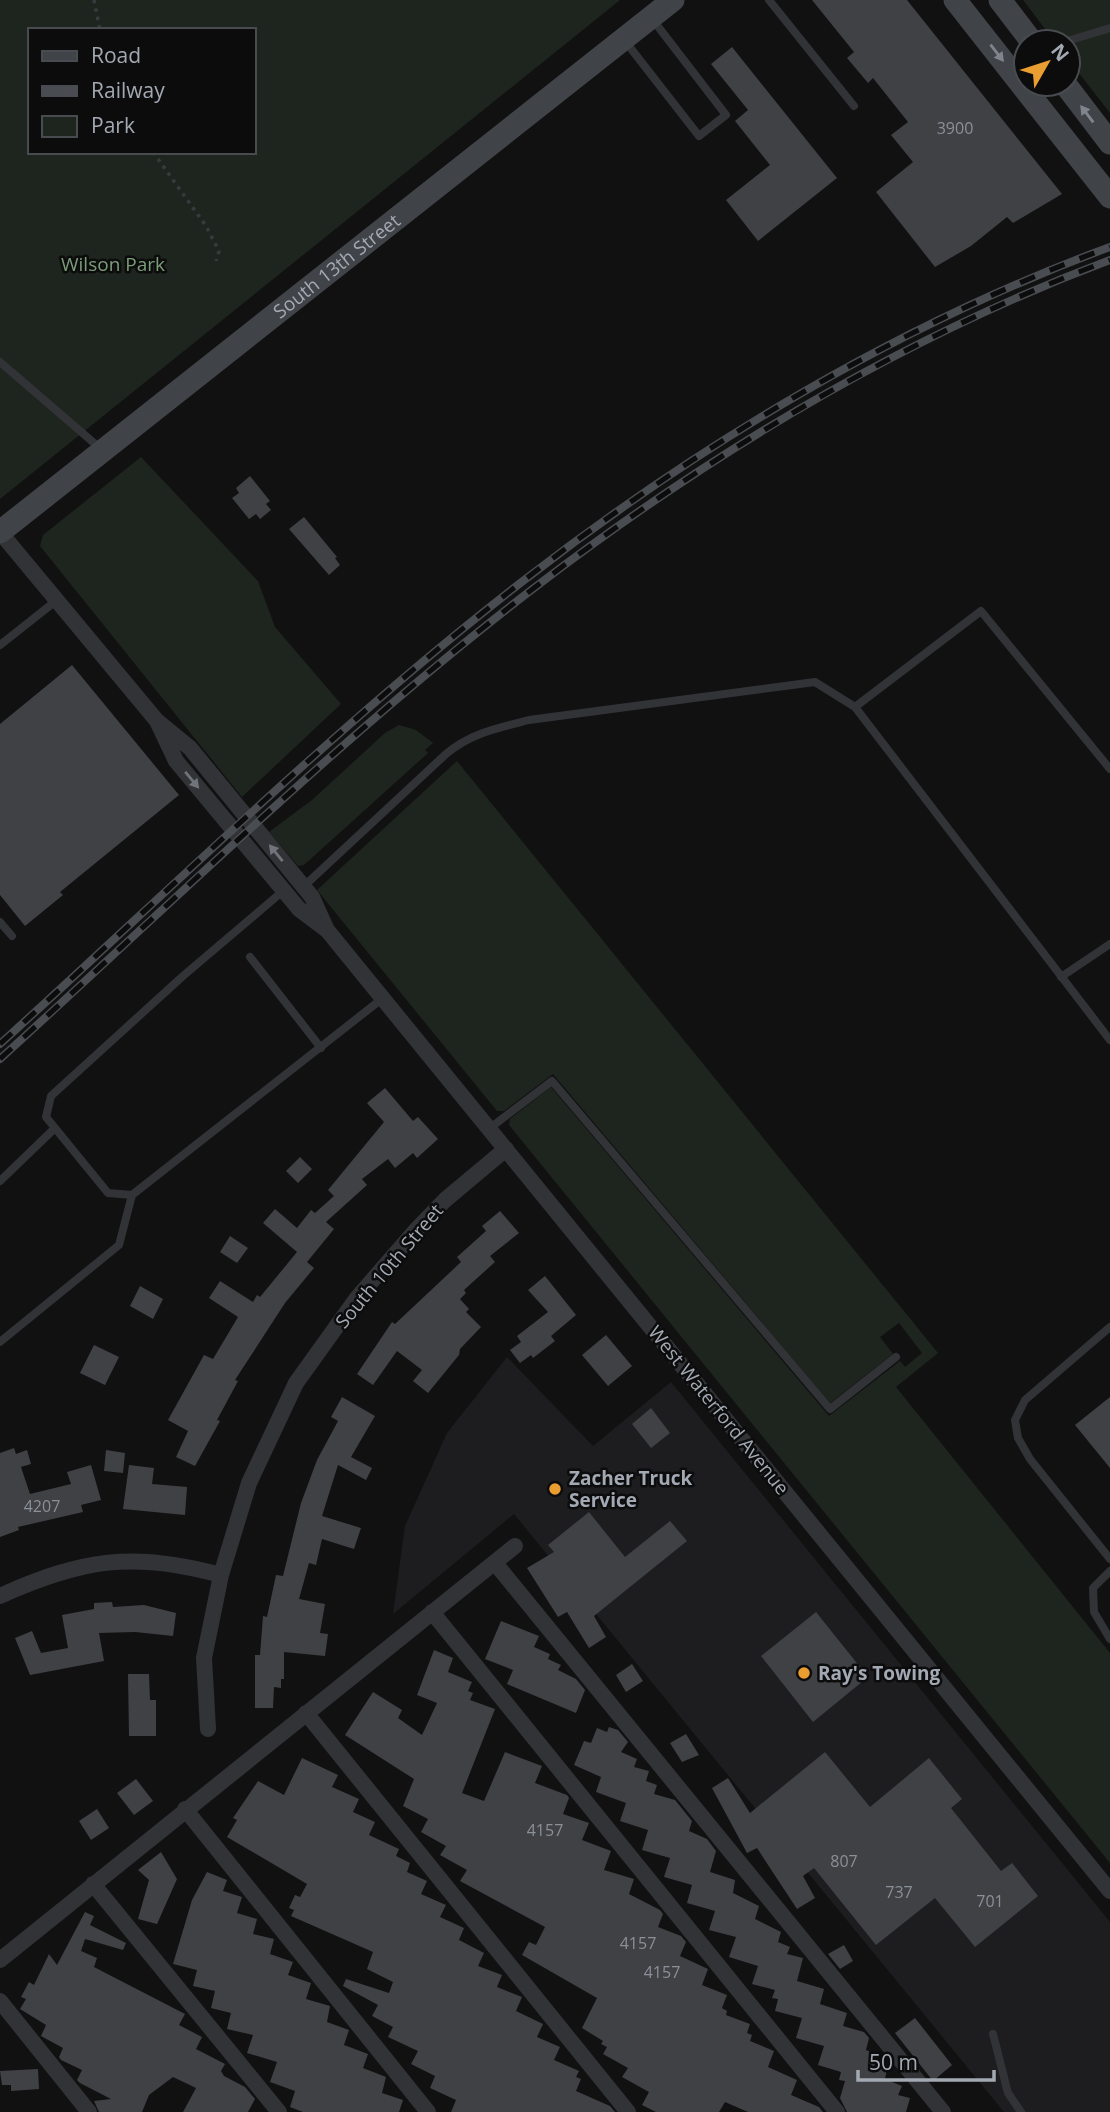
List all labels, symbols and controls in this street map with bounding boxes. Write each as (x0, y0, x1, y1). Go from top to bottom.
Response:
legend (28, 28, 256, 154)
north arrow (1012, 28, 1082, 98)
text: N (1045, 38, 1075, 66)
text: Road (91, 41, 141, 69)
one-way arrow (990, 44, 1005, 62)
text: Railway (91, 76, 165, 104)
one-way arrow (1080, 105, 1095, 123)
text: Park (91, 111, 135, 139)
house number: 3900 (937, 117, 973, 139)
street label: South 13th Street (268, 208, 406, 324)
park label: Wilson Park (61, 251, 165, 277)
one-way arrow (184, 770, 199, 788)
one-way arrow (269, 844, 284, 861)
street label: South 10th Street (329, 1198, 449, 1334)
street label: West Waterford Avenue (643, 1320, 795, 1500)
place label: Zacher Truck Service (569, 1465, 692, 1513)
marker: Zacher Truck Service (547, 1481, 563, 1497)
house number: 4207 (24, 1495, 60, 1517)
place label: Ray's Towing (818, 1660, 941, 1686)
marker: Ray's Towing (796, 1665, 812, 1681)
house number: 4157 (527, 1819, 563, 1841)
house number: 807 (830, 1850, 858, 1872)
house number: 737 (885, 1881, 913, 1903)
house number: 701 (976, 1890, 1004, 1912)
house number: 4157 (620, 1932, 656, 1954)
house number: 4157 (644, 1961, 680, 1983)
scale bar (858, 2038, 995, 2082)
text: 50 m (869, 2048, 918, 2076)

